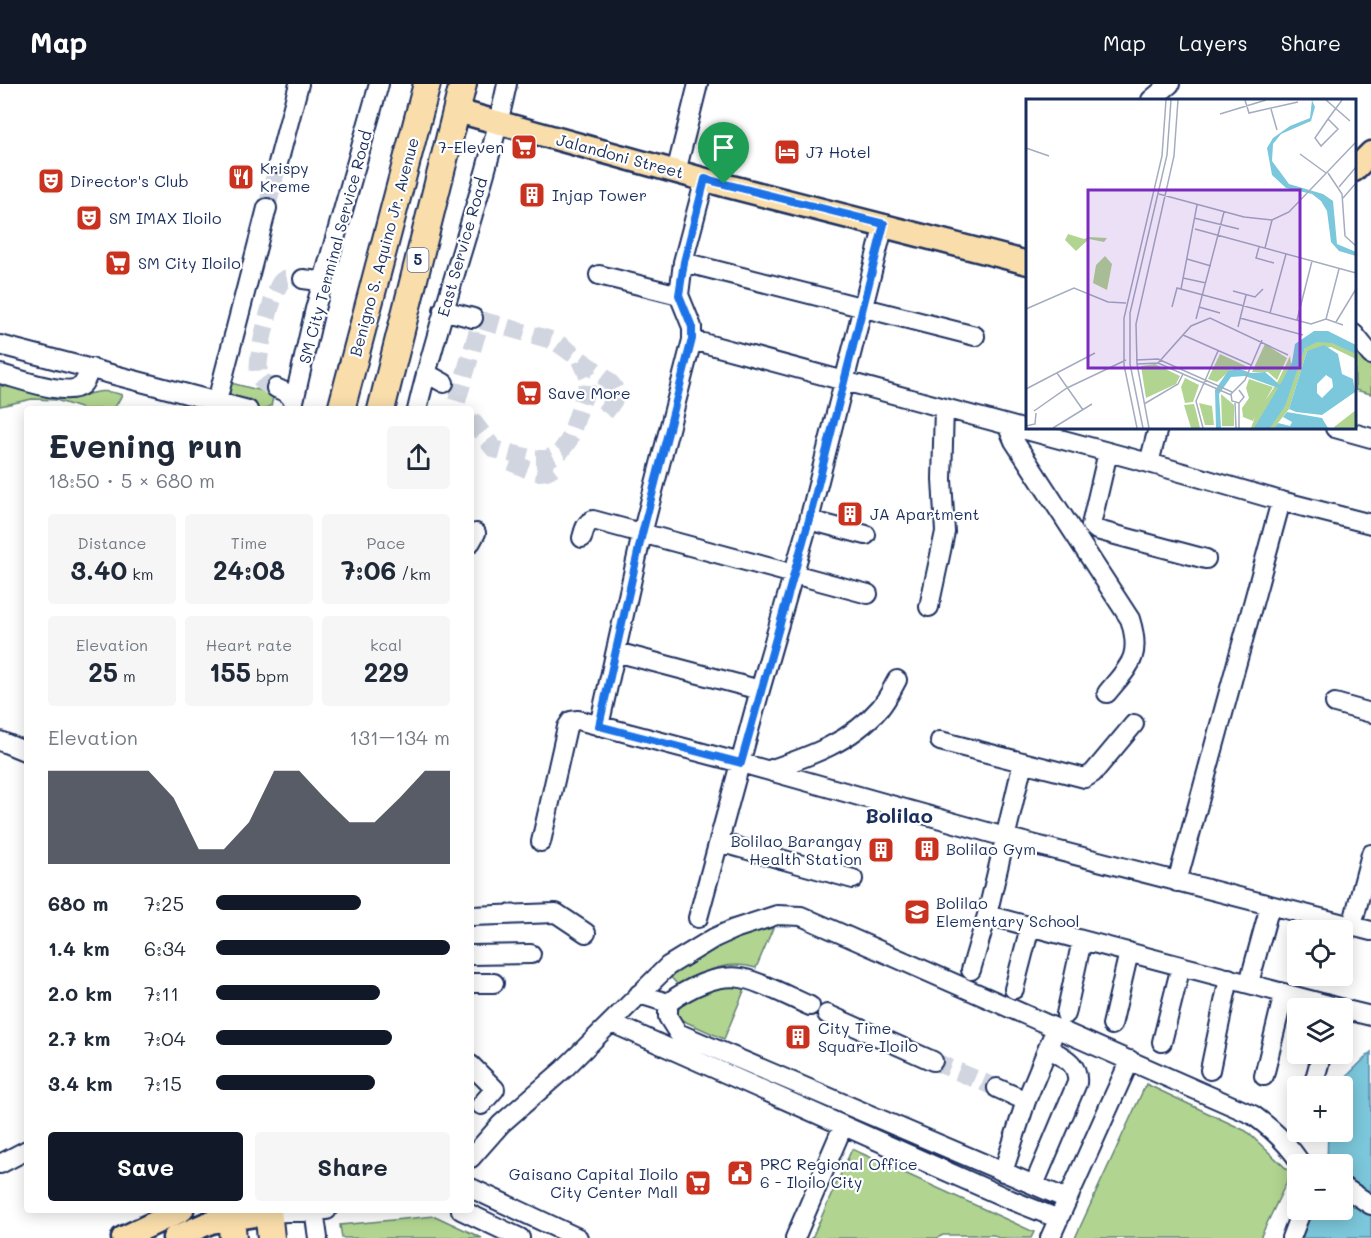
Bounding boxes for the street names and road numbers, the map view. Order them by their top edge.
street label: SM City Terminal Service Road [293,128,376,366]
street label: Jalandoni Street [554,128,686,183]
street label: Benigno S. Aquino Jr. Avenue [344,135,423,359]
street label: East Service Road [432,175,491,319]
road number: 5 [408,248,428,272]

